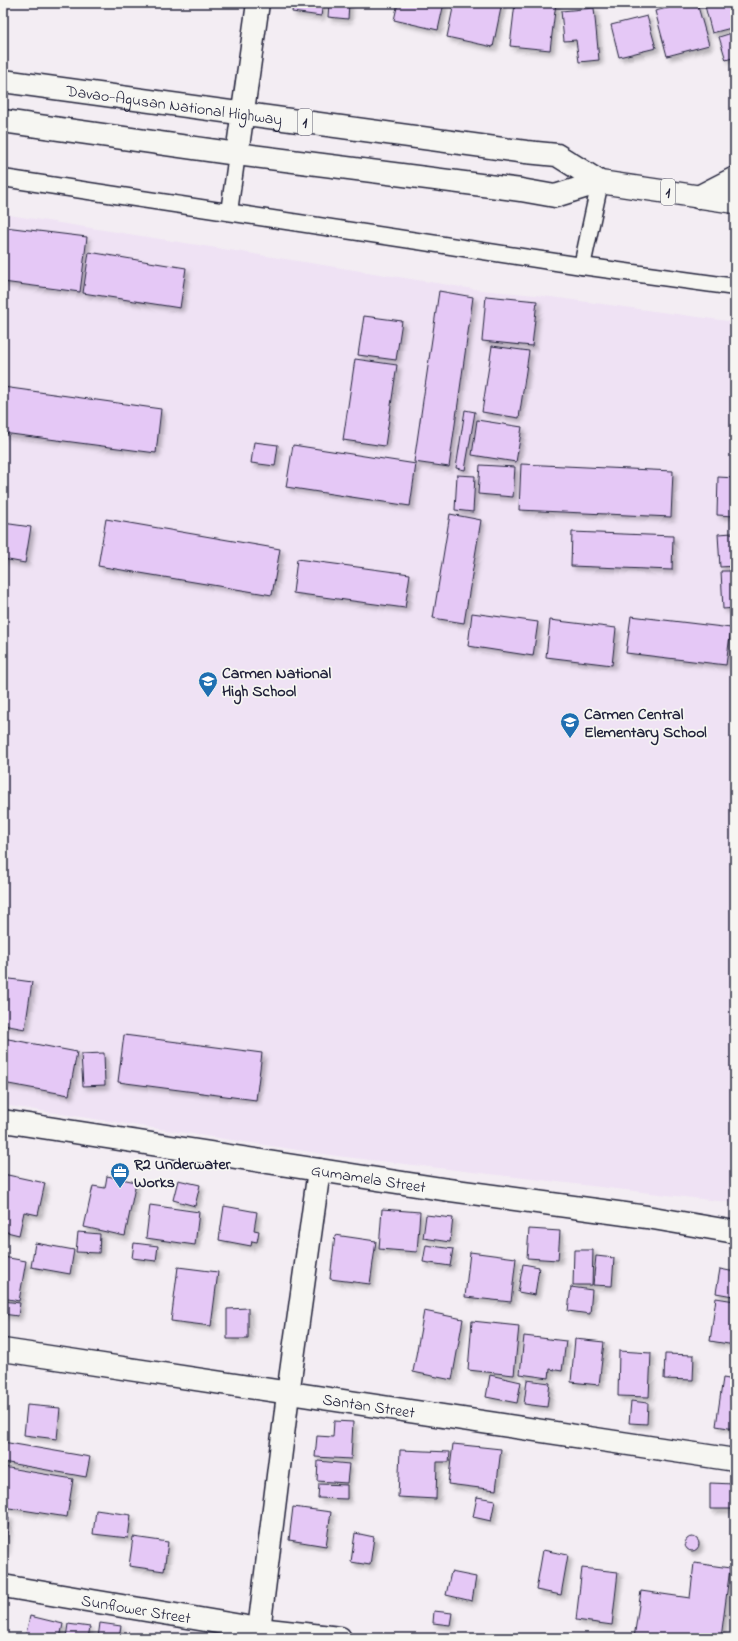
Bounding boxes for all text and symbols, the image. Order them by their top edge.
street label: Davao-Agusan National Highway [63,80,284,133]
road number: 1 [298,109,312,135]
road number: 1 [661,179,675,205]
place label: Carmen National High School [222,662,331,705]
school or university icon: Carmen National High School [197,670,219,698]
place label: Carmen Central Elementary School [584,703,707,746]
school or university icon: Carmen Central Elementary School [559,711,581,739]
place label: R2 Underwater Works [133,1153,232,1195]
street label: Gumamela Street [309,1159,428,1200]
office icon: R2 Underwater Works [109,1161,131,1189]
street label: Santan Street [321,1388,417,1426]
street label: Sunflower Street [79,1589,193,1631]

